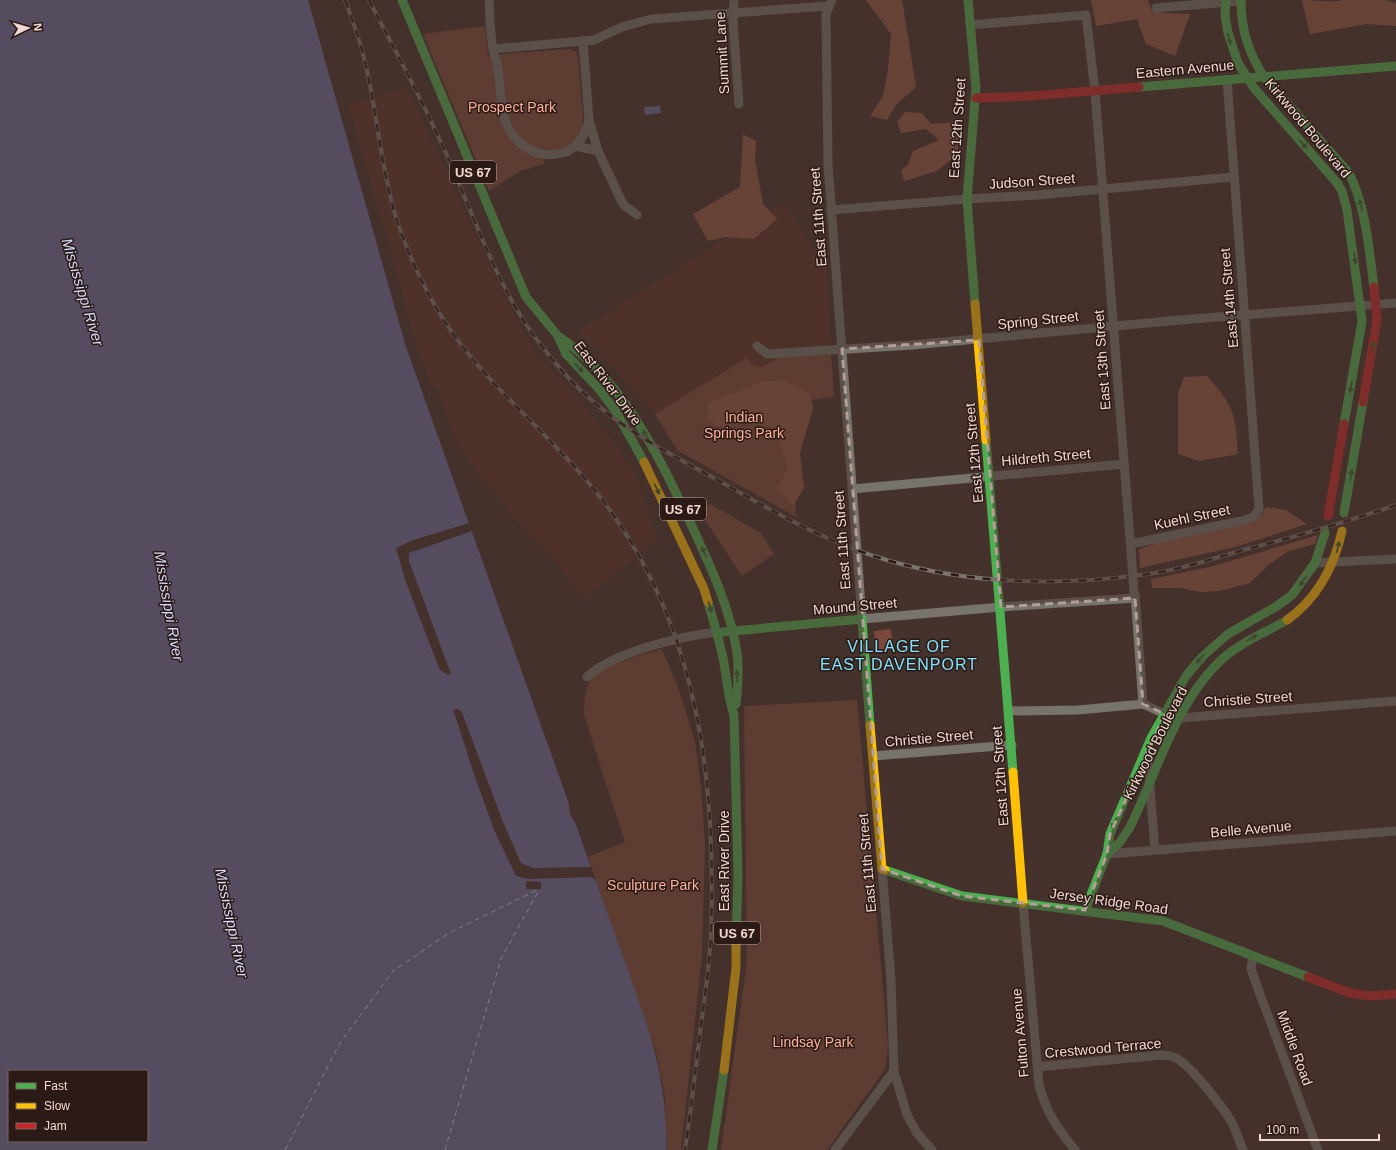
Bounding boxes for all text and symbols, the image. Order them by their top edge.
north arrow [8,8,48,48]
street label: Summit Lane [712,11,732,95]
text: N [32,23,44,32]
one-way arrow [1227,32,1233,45]
street label: Eastern Avenue [1135,57,1235,81]
street label: Kirkwood Boulevard [1262,75,1354,181]
street label: East 12th Street [946,77,968,179]
park label: Prospect Park [468,99,557,115]
one-way arrow [1299,138,1308,149]
road number: US 67 [450,161,496,183]
street label: East 11th Street [807,167,829,267]
street label: Judson Street [988,170,1076,192]
one-way arrow [1358,198,1364,211]
water label: Mississippi River [59,236,108,349]
street label: East 14th Street [1217,247,1241,349]
one-way arrow [1352,252,1358,264]
street label: Spring Street [997,308,1080,332]
street label: East 13th Street [1091,309,1113,411]
street label: East River Drive [571,338,645,428]
one-way arrow [1370,341,1376,353]
one-way arrow [575,363,584,373]
one-way arrow [1348,381,1354,393]
street label: East 12th Street [962,402,986,504]
park label: Indian Springs Park [704,409,785,441]
one-way arrow [642,429,649,441]
street label: Hildreth Street [1001,445,1091,469]
one-way arrow [1348,469,1354,481]
one-way arrow [654,483,660,494]
street label: East 11th Street [831,490,853,590]
road number: US 67 [660,498,706,520]
street label: Kuehl Street [1153,501,1231,533]
one-way arrow [1335,541,1341,553]
one-way arrow [701,546,707,557]
water label: Mississippi River [151,550,187,663]
one-way arrow [1299,576,1307,587]
street label: Mound Street [812,594,898,618]
one-way arrow [707,601,713,613]
one-way arrow [1246,635,1258,642]
district label: VILLAGE OF EAST DAVENPORT [820,638,978,673]
one-way arrow [1196,654,1205,664]
one-way arrow [734,669,740,682]
street label: Kirkwood Boulevard [1120,684,1190,802]
street label: Christie Street [1203,688,1293,710]
street label: East 12th Street [989,725,1011,827]
street label: Christie Street [884,726,974,750]
street label: East River Drive [716,810,732,912]
street label: East 11th Street [855,813,879,913]
one-way arrow [1111,817,1117,829]
street label: Belle Avenue [1210,817,1292,841]
water label: Mississippi River [212,867,252,980]
park label: Sculpture Park [607,877,700,893]
street label: Jersey Ridge Road [1049,885,1169,917]
road number: US 67 [714,922,760,944]
street label: Fulton Avenue [1008,988,1032,1078]
street label: Middle Road [1274,1008,1316,1088]
park label: Lindsay Park [773,1034,854,1050]
street label: Crestwood Terrace [1044,1035,1162,1061]
legend [8,1070,148,1142]
text: Fast [44,1079,68,1093]
text: Slow [44,1099,70,1113]
scale bar [1260,1116,1379,1142]
text: Jam [44,1119,67,1133]
text: 100 m [1266,1123,1299,1137]

